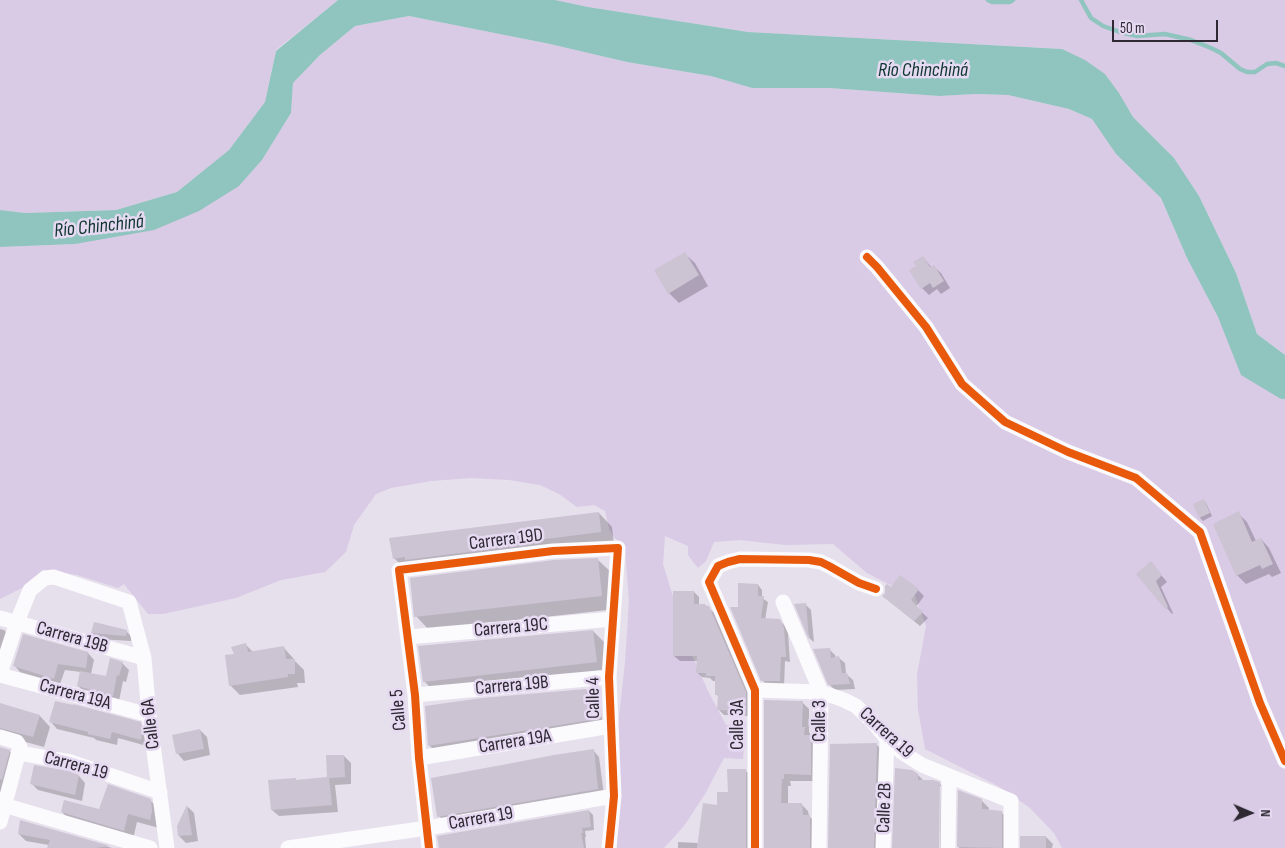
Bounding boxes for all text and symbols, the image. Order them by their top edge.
scale bar [1115,10,1221,42]
text: 50 m [1120,19,1145,38]
water label: Río Chinchiná [878,59,968,83]
water label: Río Chinchiná [53,210,145,244]
street label: Carrera 19D [468,524,544,556]
street label: Carrera 19C [473,613,549,643]
street label: Carrera 19B [34,617,110,659]
street label: Carrera 19B [474,671,550,701]
street label: Carrera 19A [37,675,113,715]
street label: Calle 4 [582,677,606,719]
street label: Calle 5 [386,688,412,732]
street label: Calle 6A [137,698,165,750]
street label: Calle 3A [727,700,749,750]
street label: Calle 3 [809,700,831,742]
street label: Carrera 19 [854,703,918,763]
street label: Carrera 19A [477,725,553,759]
street label: Carrera 19 [42,747,110,785]
street label: Calle 2B [873,783,897,833]
north arrow [1225,788,1275,838]
street label: Carrera 19 [447,802,515,836]
text: N [1257,809,1274,817]

